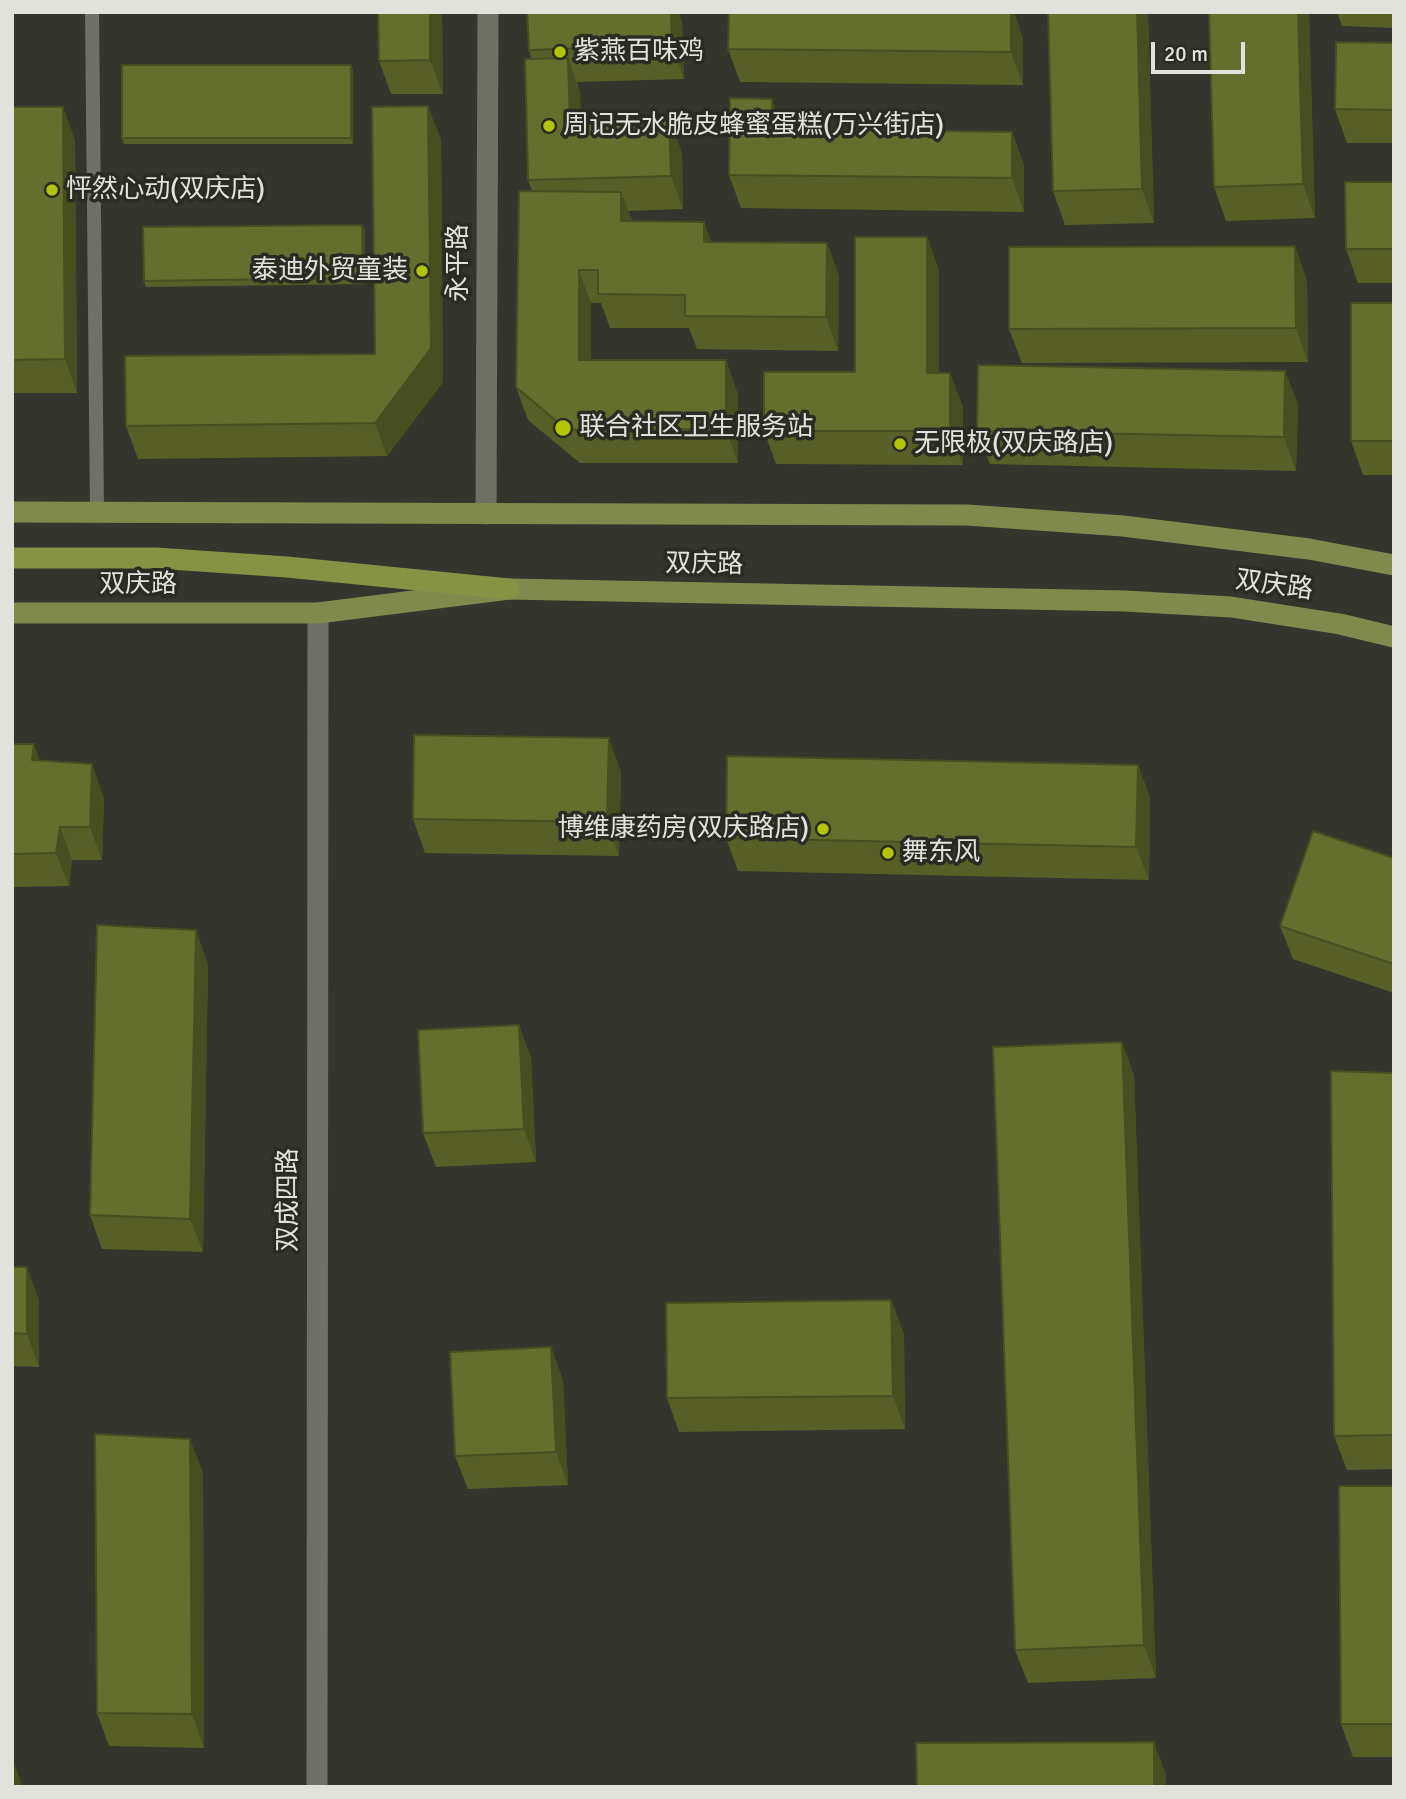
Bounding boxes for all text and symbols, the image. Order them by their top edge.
scale bar [1154,28,1248,72]
place label: 紫燕百味鸡 [574,36,704,68]
text: 20 m [1164,41,1208,67]
marker: 紫燕百味鸡 [552,44,568,60]
place label: 周记无水脆皮蜂蜜蛋糕(万兴街店) [563,110,944,142]
marker: 周记无水脆皮蜂蜜蛋糕(万兴街店) [541,118,557,134]
place label: 怦然心动(双庆店) [66,174,265,206]
marker: 怦然心动(双庆店) [44,182,60,198]
street label: 永平路 [443,224,475,302]
place label: 泰迪外贸童装 [252,255,408,287]
marker: 泰迪外贸童装 [414,263,430,279]
place label: 联合社区卫生服务站 [579,412,813,444]
marker: 联合社区卫生服务站 [553,418,573,438]
place label: 无限极(双庆路店) [914,428,1113,460]
marker: 无限极(双庆路店) [892,436,908,452]
street label: 双庆路 [665,549,743,581]
street label: 双庆路 [1233,565,1315,607]
street label: 双庆路 [99,569,177,601]
place label: 博维康药房(双庆路店) [558,813,809,845]
marker: 博维康药房(双庆路店) [815,821,831,837]
place label: 舞东风 [902,837,980,869]
marker: 舞东风 [880,845,896,861]
street label: 双成四路 [273,1148,305,1252]

